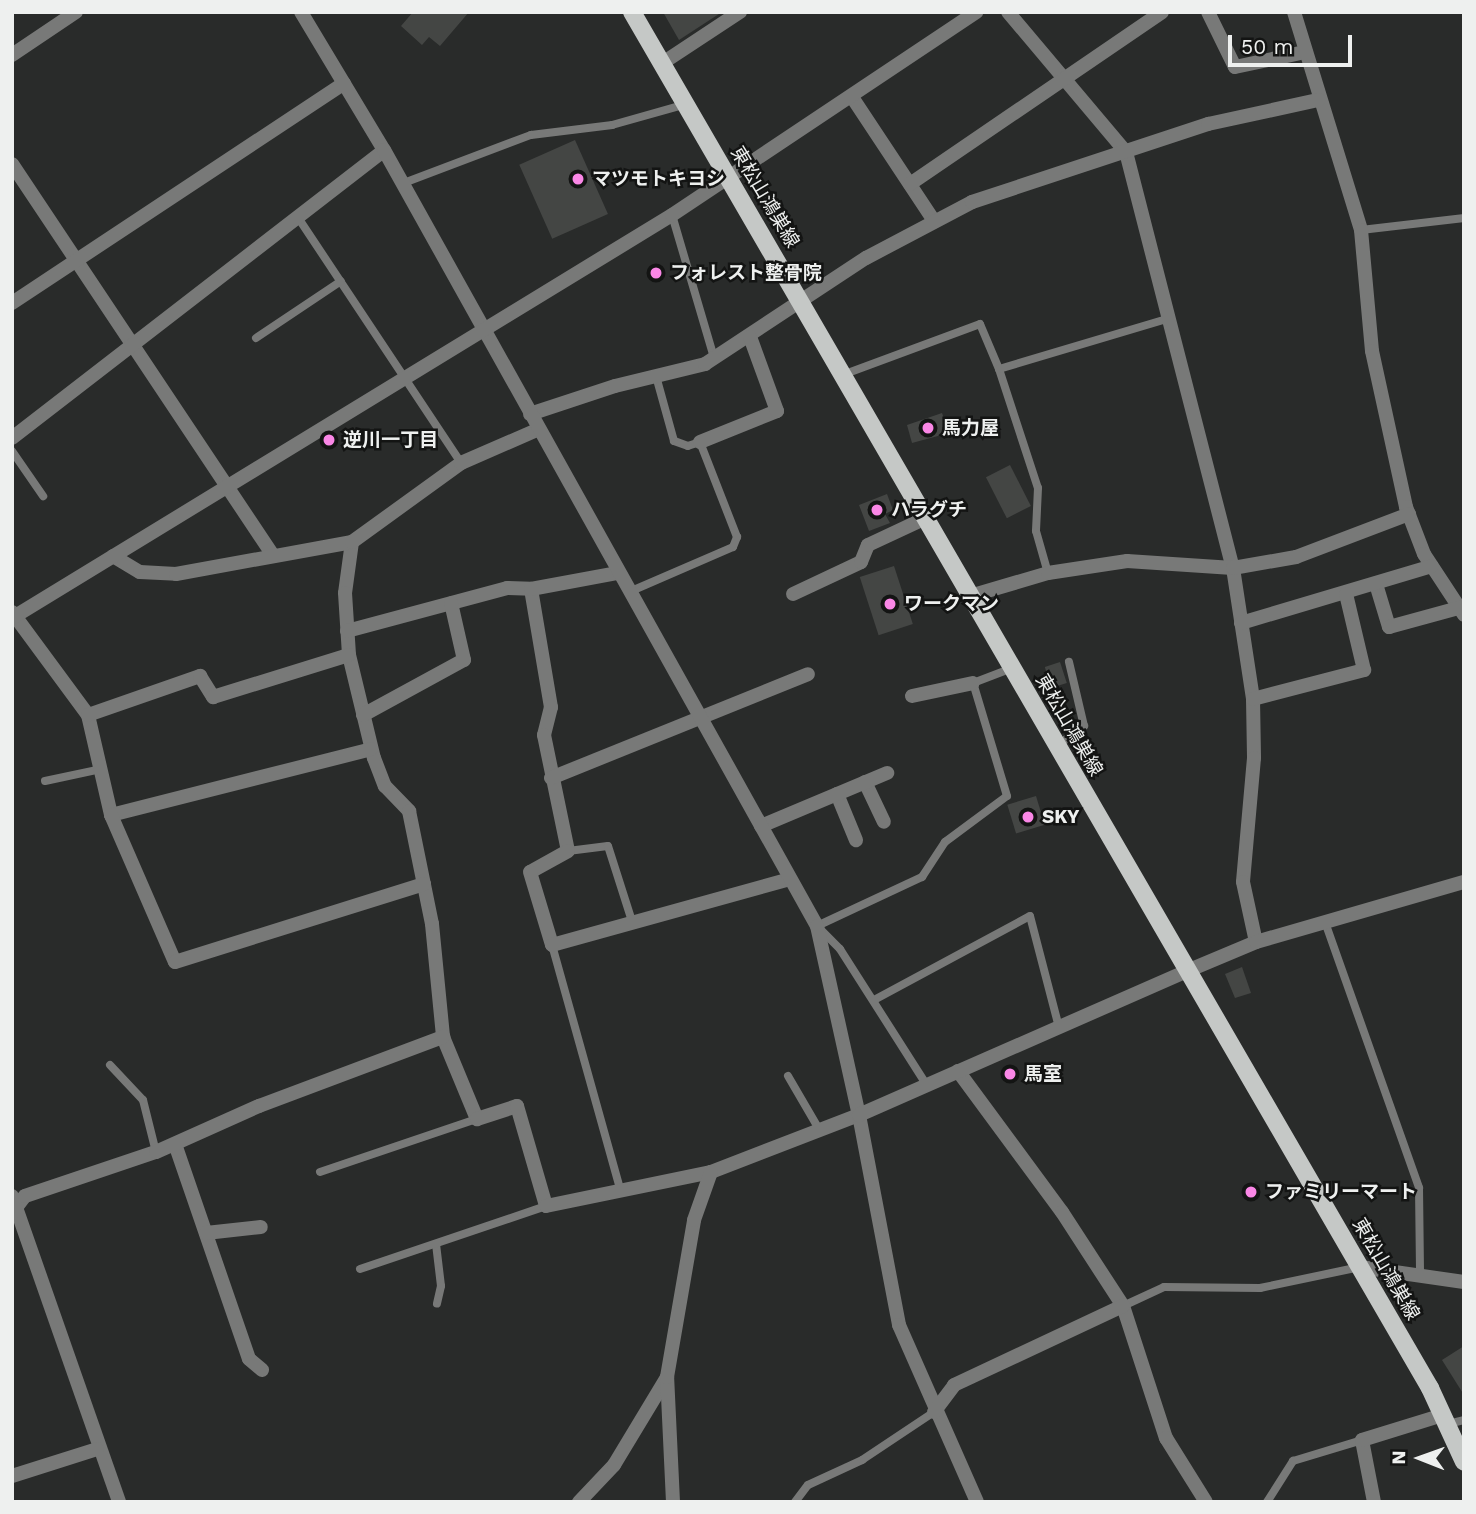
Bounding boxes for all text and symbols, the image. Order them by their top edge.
scale bar [1231,21,1355,65]
text: 50 m [1241,34,1293,59]
street label: 東松山鴻巣線 [726,142,804,252]
place label: マツモトキヨシ [592,168,725,190]
marker: マツモトキヨシ [570,171,586,187]
place label: フォレスト整骨院 [670,262,822,284]
marker: フォレスト整骨院 [648,265,664,281]
place label: 馬力屋 [942,417,999,439]
marker: 馬力屋 [920,420,936,436]
place label: 逆川一丁目 [343,429,438,451]
marker: 逆川一丁目 [321,432,337,448]
place label: ハラグチ [891,499,967,521]
marker: ハラグチ [869,502,885,518]
place label: ワークマン [904,593,999,615]
marker: ワークマン [882,596,898,612]
street label: 東松山鴻巣線 [1031,670,1107,780]
place label: SKY [1042,806,1080,828]
marker: SKY [1020,809,1036,825]
place label: 馬室 [1024,1063,1062,1085]
marker: 馬室 [1002,1066,1018,1082]
place label: ファミリーマート [1265,1181,1417,1203]
marker: ファミリーマート [1243,1184,1259,1200]
street label: 東松山鴻巣線 [1348,1214,1424,1324]
north arrow [1385,1423,1455,1493]
text: N [1387,1450,1410,1465]

